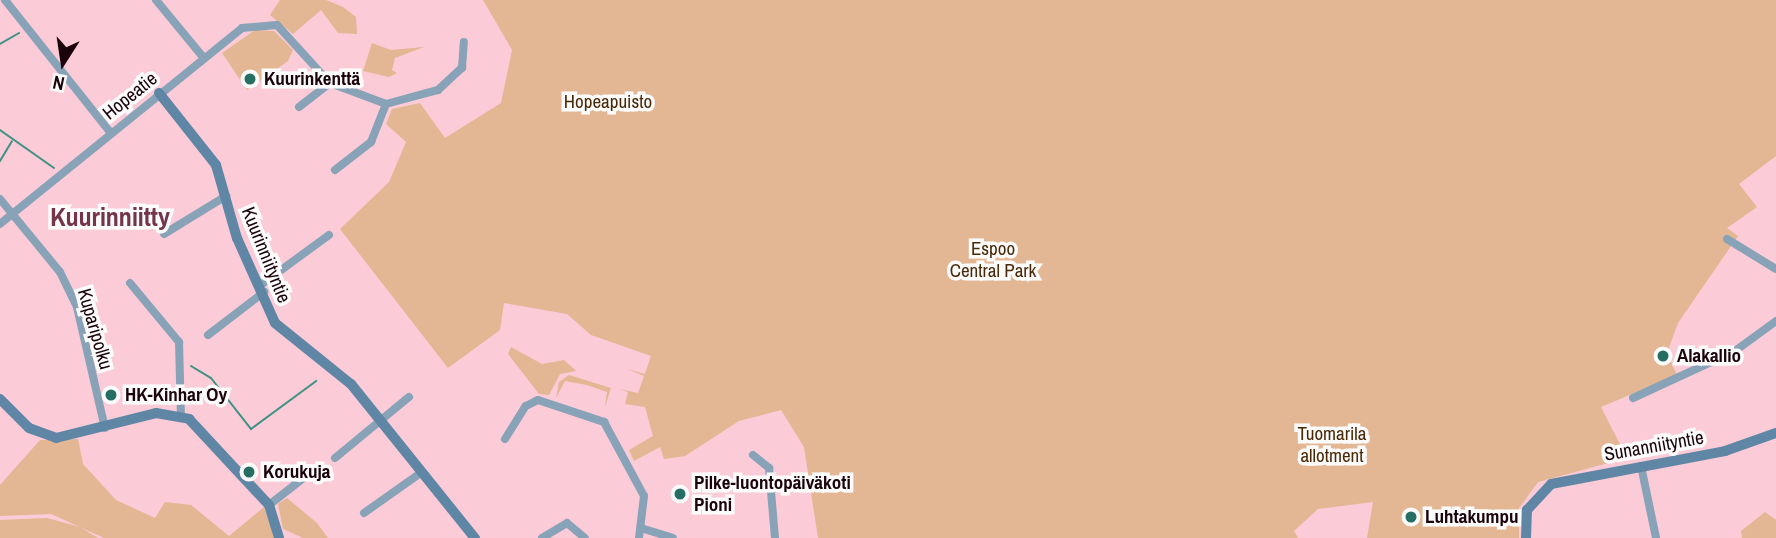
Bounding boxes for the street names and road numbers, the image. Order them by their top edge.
street label: Hopeatie [98,67,162,125]
street label: Kuurinniityntie [236,204,296,306]
street label: Kuparipolku [73,286,117,372]
street label: Sunanniityntie [1603,426,1705,466]

